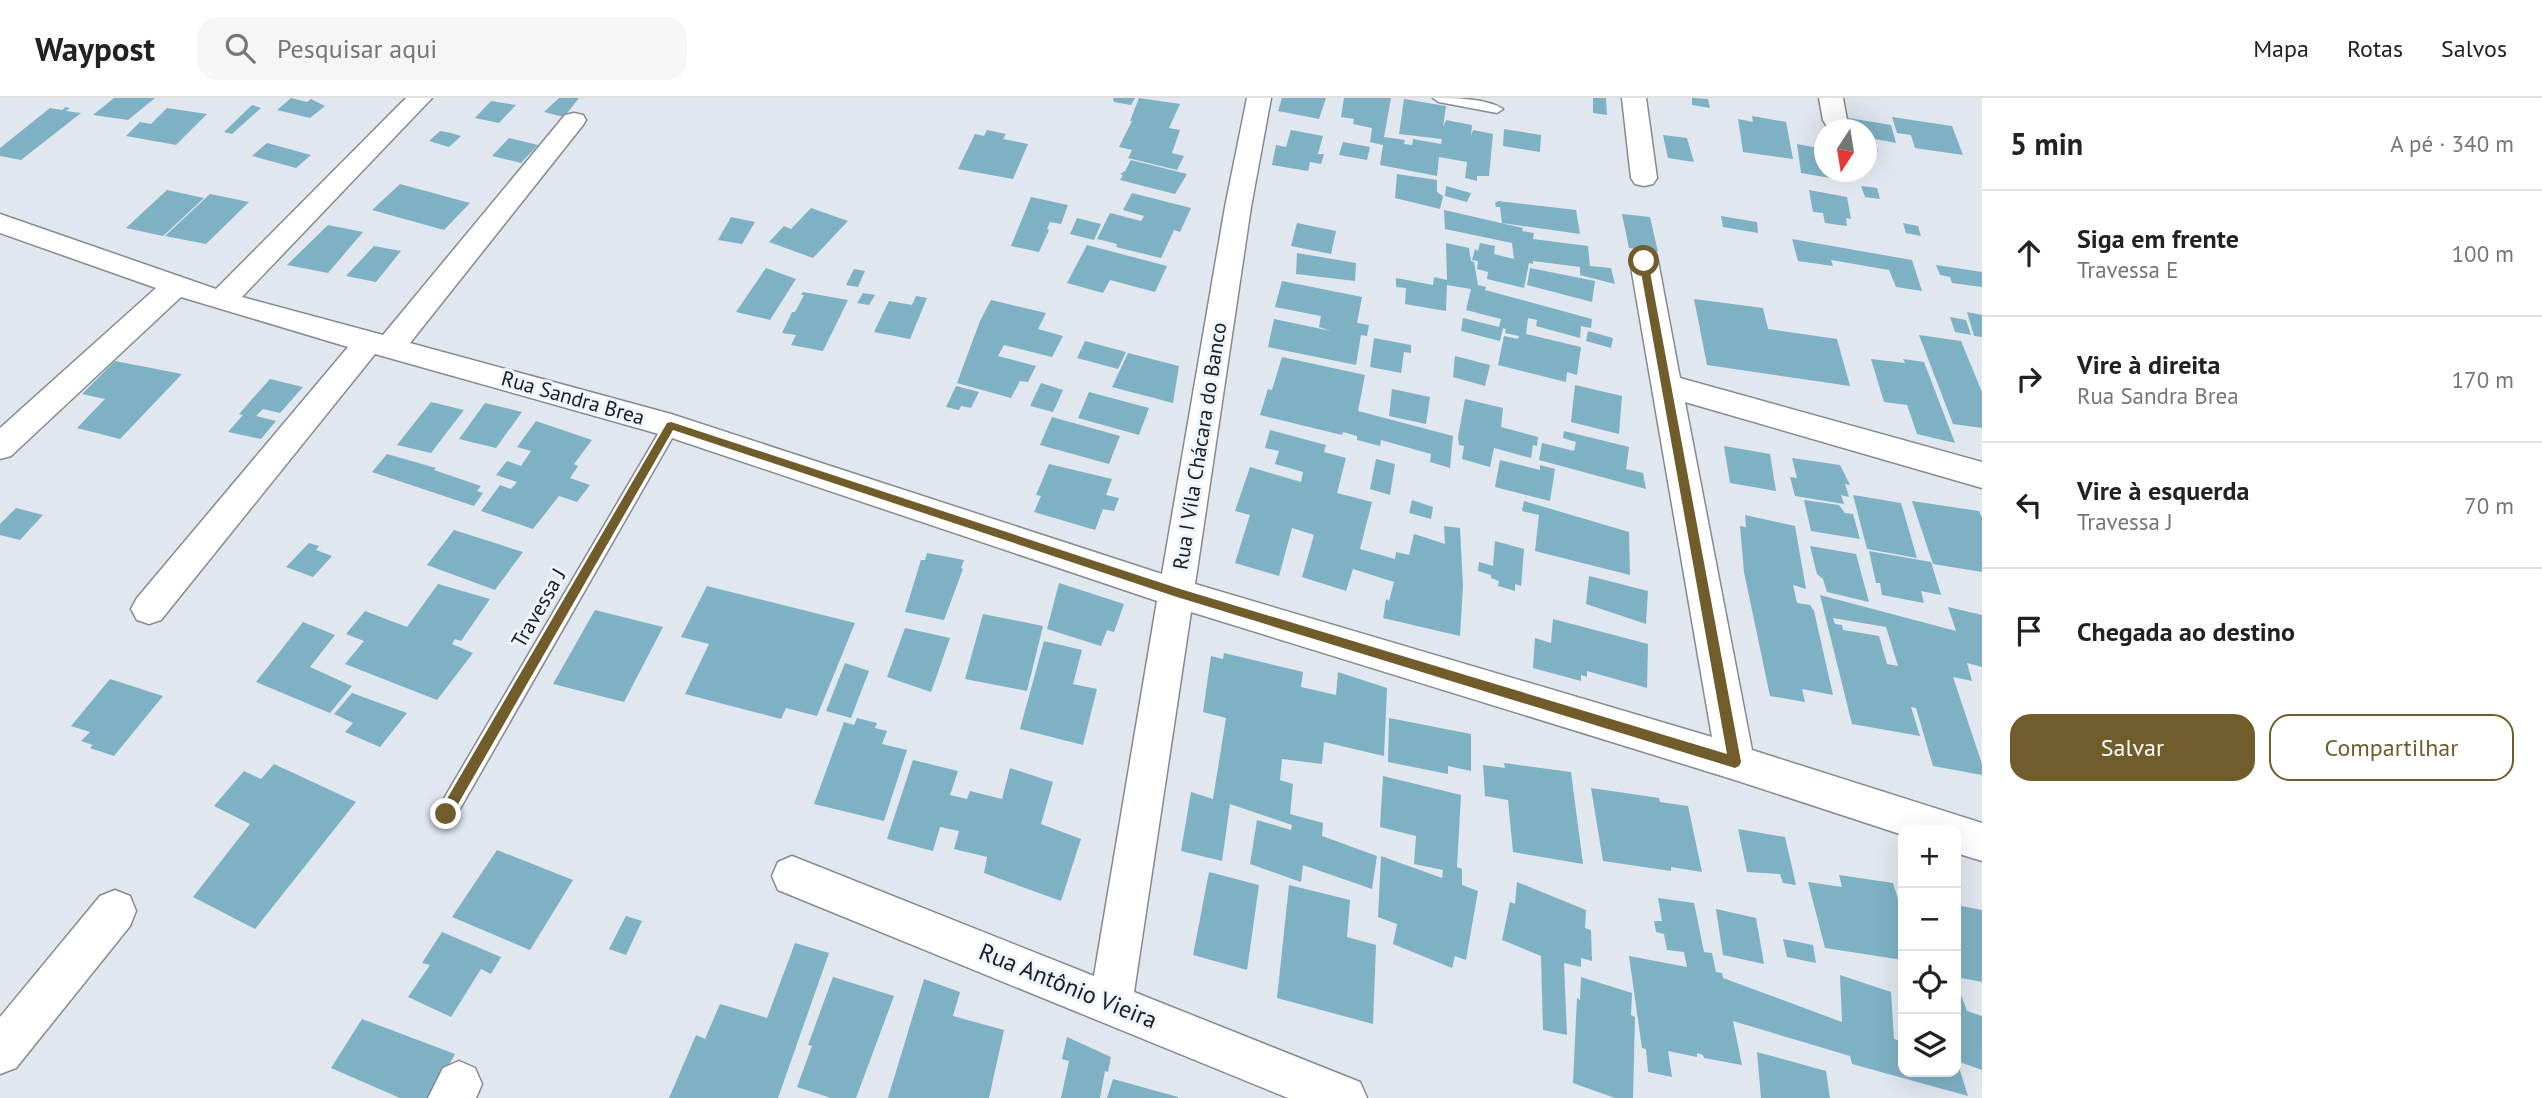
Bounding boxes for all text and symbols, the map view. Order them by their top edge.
search box [197,17,687,80]
text: Waypost [35,27,155,70]
icon: search [221,29,259,67]
text: Pesquisar aqui [277,32,437,65]
text: Mapa [2253,33,2309,64]
text: Rotas [2347,33,2403,64]
text: Salvos [2441,33,2507,64]
north arrow [1814,119,1877,182]
text: 5 min [2010,124,2083,163]
text: A pé · 340 m [2390,129,2514,158]
text: Siga em frente [2077,222,2239,255]
icon: ahead [2010,234,2048,272]
text: 100 m [2452,239,2514,268]
route start [1628,245,1659,276]
text: Travessa E [2077,255,2178,284]
street label: Rua I Vila Chácara do Banco [1167,320,1232,571]
text: Vire à direita [2077,348,2220,381]
icon: right [2010,360,2048,398]
street label: Rua Sandra Brea [498,364,648,431]
text: 170 m [2452,365,2514,394]
text: Rua Sandra Brea [2077,381,2239,410]
text: Vire à esquerda [2077,474,2249,507]
icon: left [2010,486,2048,524]
text: 70 m [2464,491,2514,520]
text: Travessa J [2077,507,2173,536]
street label: Travessa J [505,563,572,652]
icon: arrive [2010,612,2048,650]
text: Chegada ao destino [2077,615,2295,648]
button: Salvar [2010,714,2255,781]
button: Compartilhar [2269,714,2514,781]
route end [430,798,461,829]
map controls [1898,825,1961,1077]
button: + [1898,825,1961,888]
button: − [1898,888,1961,951]
street label: Rua Antônio Vieira [975,936,1162,1035]
button: locate [1898,951,1961,1014]
button: layers [1898,1014,1961,1077]

